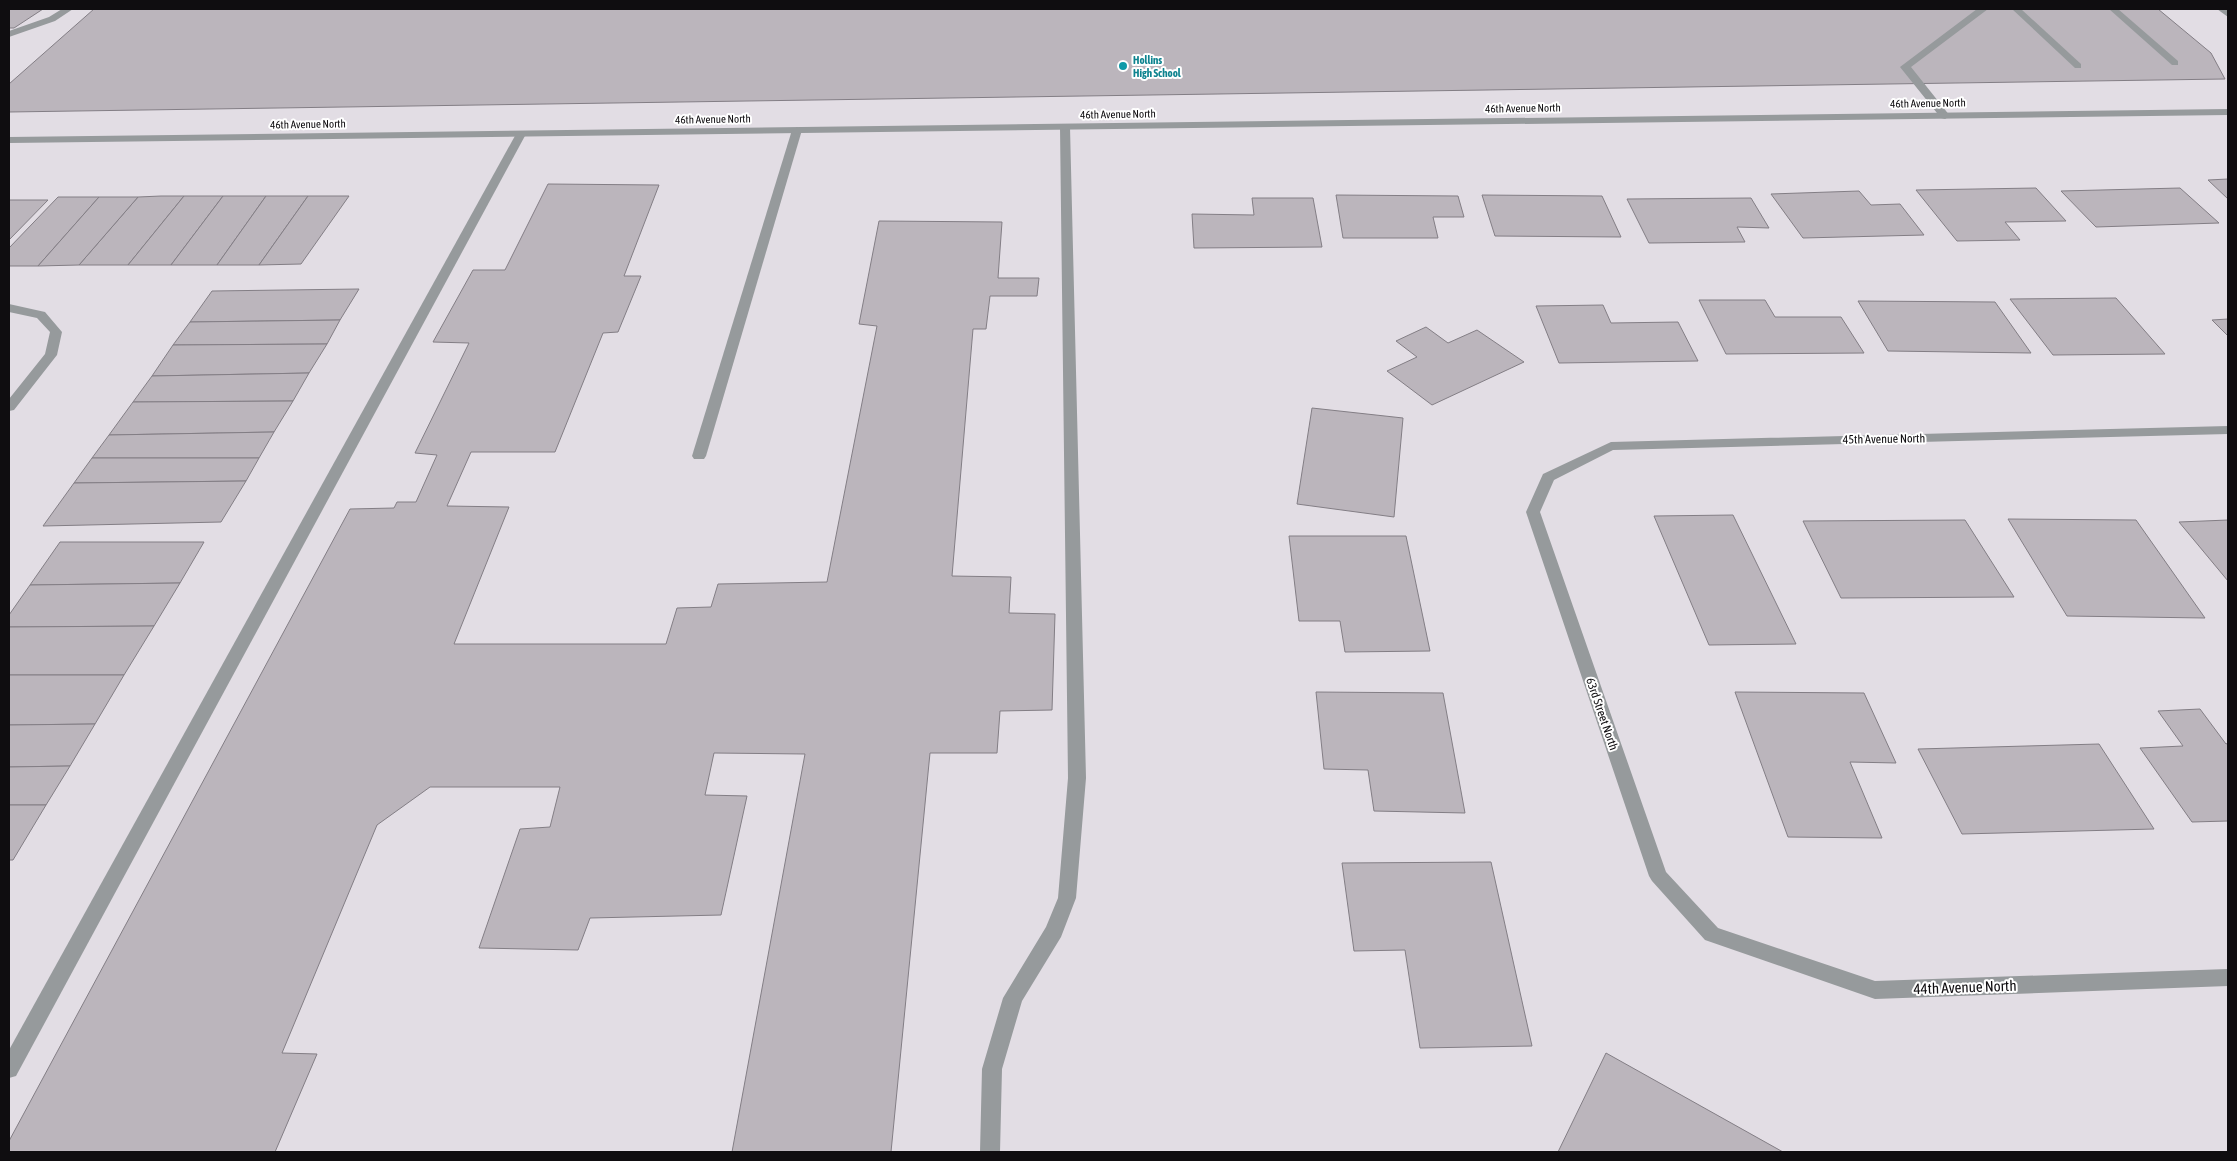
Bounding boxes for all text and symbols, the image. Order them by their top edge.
place label: Hollins High School [1133,54,1182,79]
marker: Hollins High School [1117,60,1129,72]
street label: 46th Avenue North [1890,96,1966,110]
street label: 46th Avenue North [1485,101,1561,115]
street label: 46th Avenue North [1080,107,1156,121]
street label: 46th Avenue North [675,112,751,126]
street label: 46th Avenue North [270,117,346,131]
street label: 45th Avenue North [1843,431,1925,447]
street label: 63rd Street North [1583,676,1621,752]
street label: 44th Avenue North [1913,977,2017,997]

